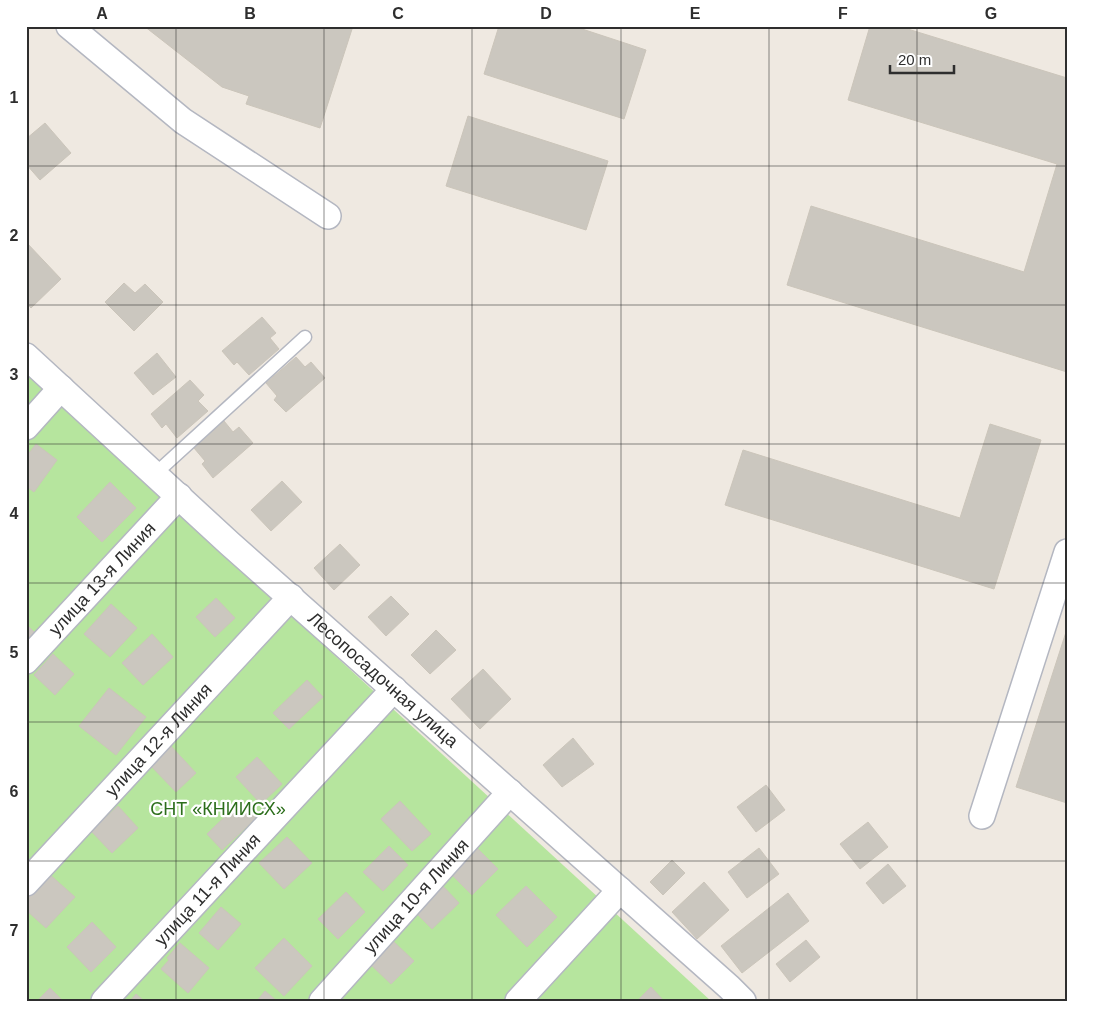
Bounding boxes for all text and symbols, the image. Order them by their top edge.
text: A [96,5,108,22]
text: B [244,5,256,22]
text: C [392,5,404,22]
text: D [540,5,552,22]
text: E [690,5,701,22]
text: F [838,5,848,22]
text: G [985,5,997,22]
scale bar [890,42,954,74]
text: 20 m [898,51,931,68]
text: 1 [10,89,19,106]
text: 2 [10,227,19,244]
text: 3 [10,366,19,383]
text: 4 [10,505,19,522]
street label: улица 13-я Линия [45,518,159,640]
street label: Лесопосадочная улица [304,608,463,752]
text: 5 [10,644,19,661]
street label: улица 12-я Линия [101,679,216,801]
text: 6 [10,783,19,800]
park label: СНТ «КНИИСХ» [150,799,286,819]
street label: улица 11-я Линия [151,830,264,950]
street label: улица 10-я Линия [360,835,473,957]
text: 7 [10,922,19,939]

